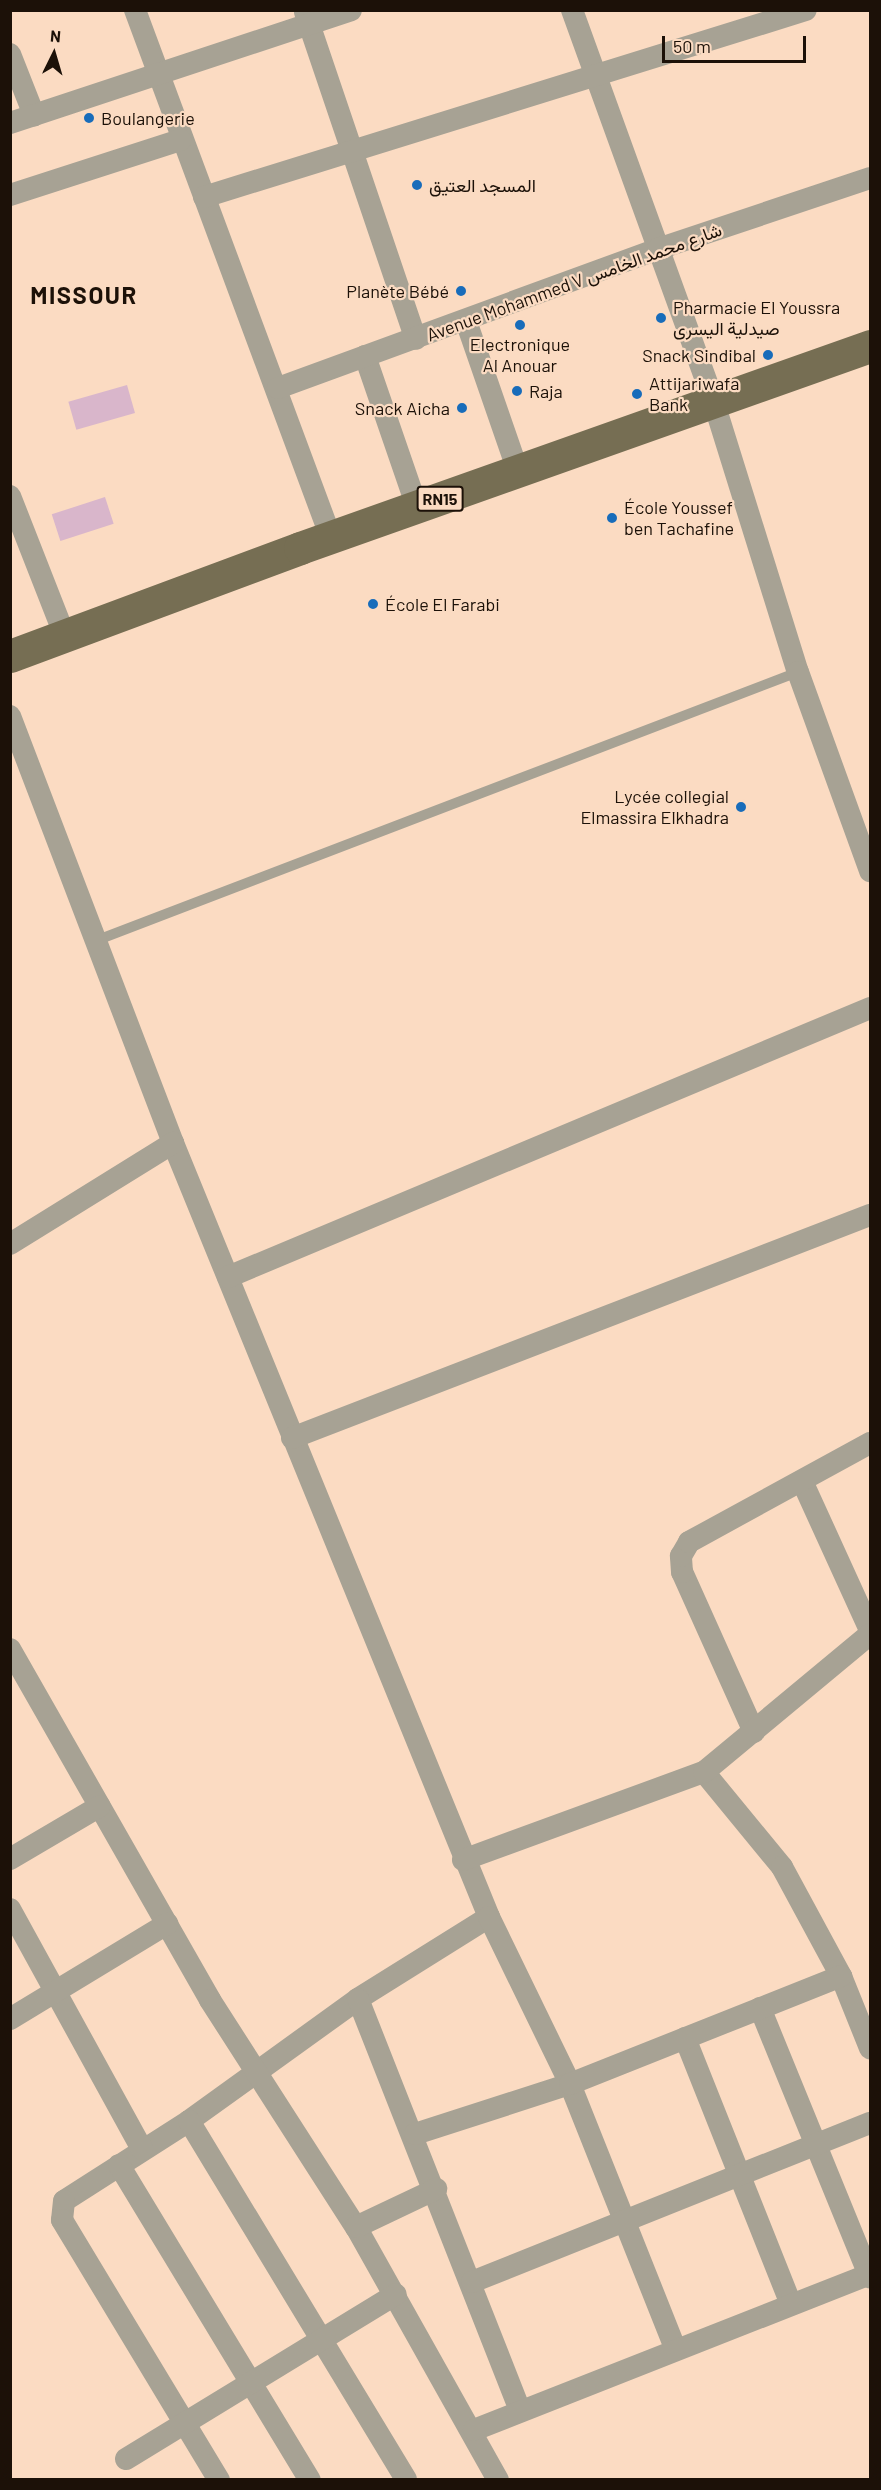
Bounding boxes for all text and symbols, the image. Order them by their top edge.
north arrow [24,24,84,84]
scale bar [665,24,809,62]
text: N [49,26,62,45]
text: 50 m [673,35,711,57]
place label: Boulangerie [101,107,195,129]
marker: Boulangerie [82,111,96,125]
place label: المسجد العتيق [429,174,536,196]
marker: المسجد العتيق [410,178,424,192]
street label: Avenue Mohammed V شارع محمد الخامس [423,218,725,346]
place label: Planète Bébé [346,280,449,302]
district label: MISSOUR [30,281,138,309]
marker: Planète Bébé [454,284,468,298]
place label: Pharmacie El Youssra صيدلية اليسرى [673,297,840,340]
marker: Pharmacie El Youssra صيدلية اليسرى [654,311,668,325]
marker: Electronique Al Anouar [513,318,527,332]
place label: Electronique Al Anouar [470,334,570,376]
place label: Snack Sindibal [642,344,756,366]
marker: Snack Sindibal [761,348,775,362]
place label: Attijariwafa Bank [649,373,739,416]
place label: Raja [529,380,563,402]
marker: Raja [510,384,524,398]
marker: Attijariwafa Bank [630,387,644,401]
place label: Snack Aicha [355,397,450,419]
marker: Snack Aicha [455,401,469,415]
road number: RN15 [416,486,464,512]
place label: École Youssef ben Tachafine [624,497,734,540]
marker: École Youssef ben Tachafine [605,511,619,525]
place label: École El Farabi [385,593,500,615]
marker: École El Farabi [366,597,380,611]
place label: Lycée collegial Elmassira Elkhadra [580,786,729,828]
marker: Lycée collegial Elmassira Elkhadra [734,800,748,814]

